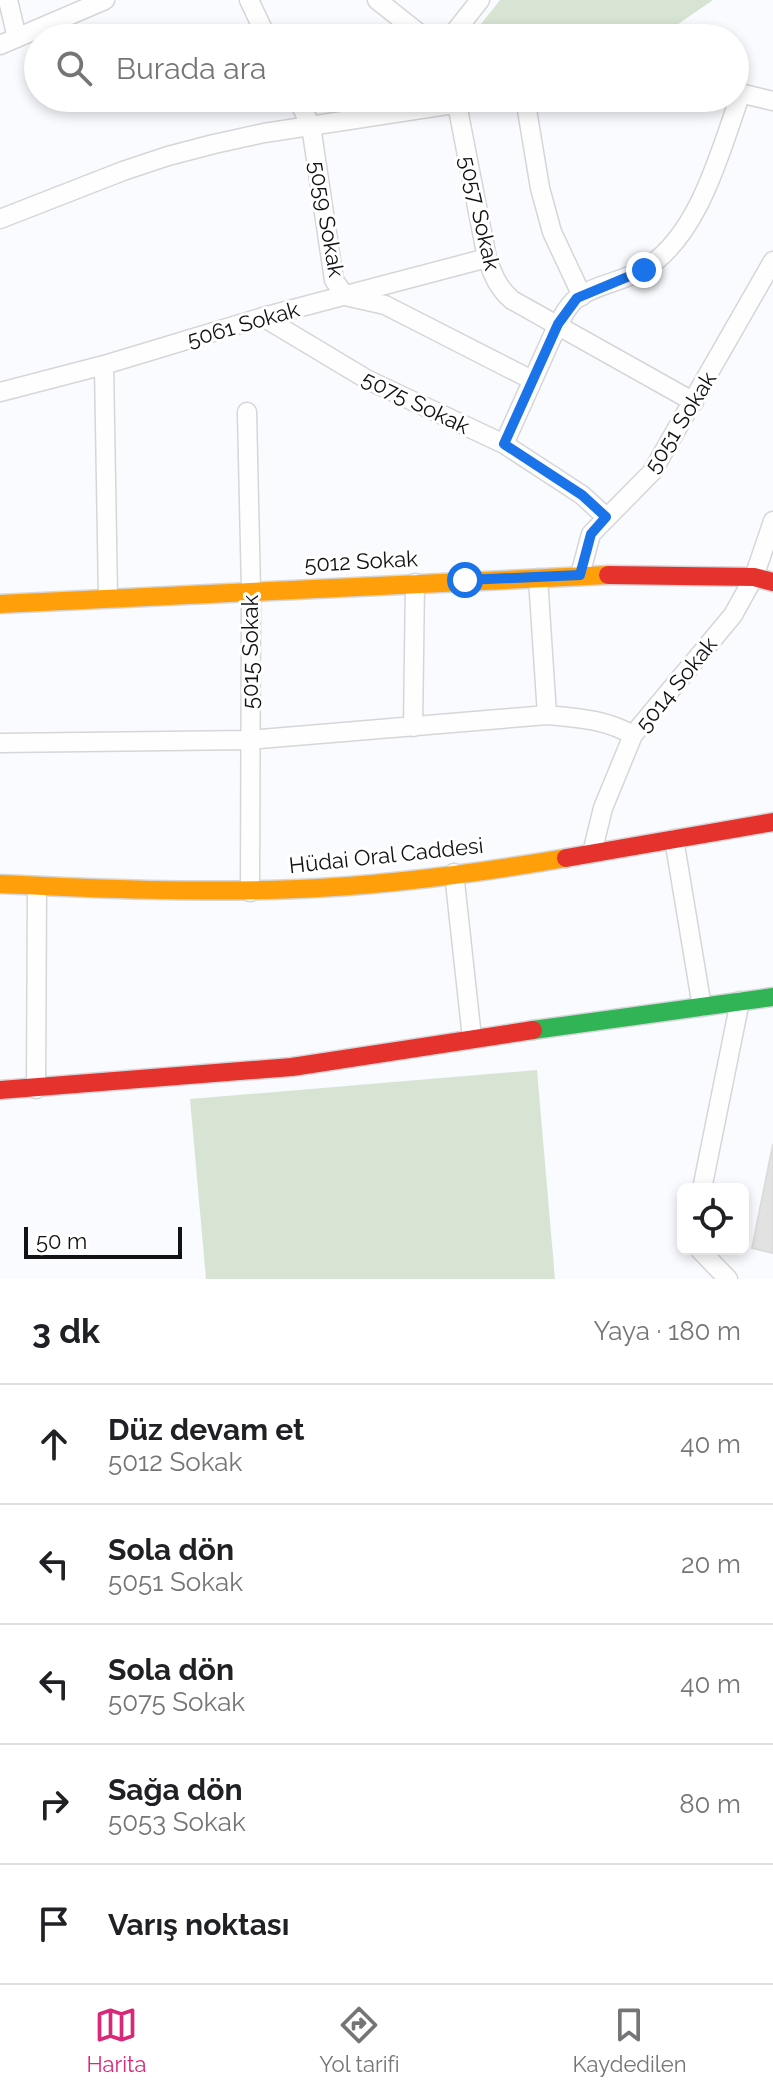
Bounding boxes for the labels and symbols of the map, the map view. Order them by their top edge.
street label: 5057 Sokak [454,153,506,273]
street label: 5059 Sokak [304,159,350,280]
route end [626,252,662,288]
street label: 5061 Sokak [184,295,302,352]
street label: 5075 Sokak [358,365,474,439]
street label: 5051 Sokak [639,366,721,477]
street label: 5012 Sokak [304,545,419,577]
route start [447,562,483,598]
street label: 5015 Sokak [237,595,263,709]
street label: 5014 Sokak [630,631,722,737]
street label: Hüdai Oral Caddesi [288,832,484,878]
scale bar [24,1223,182,1259]

